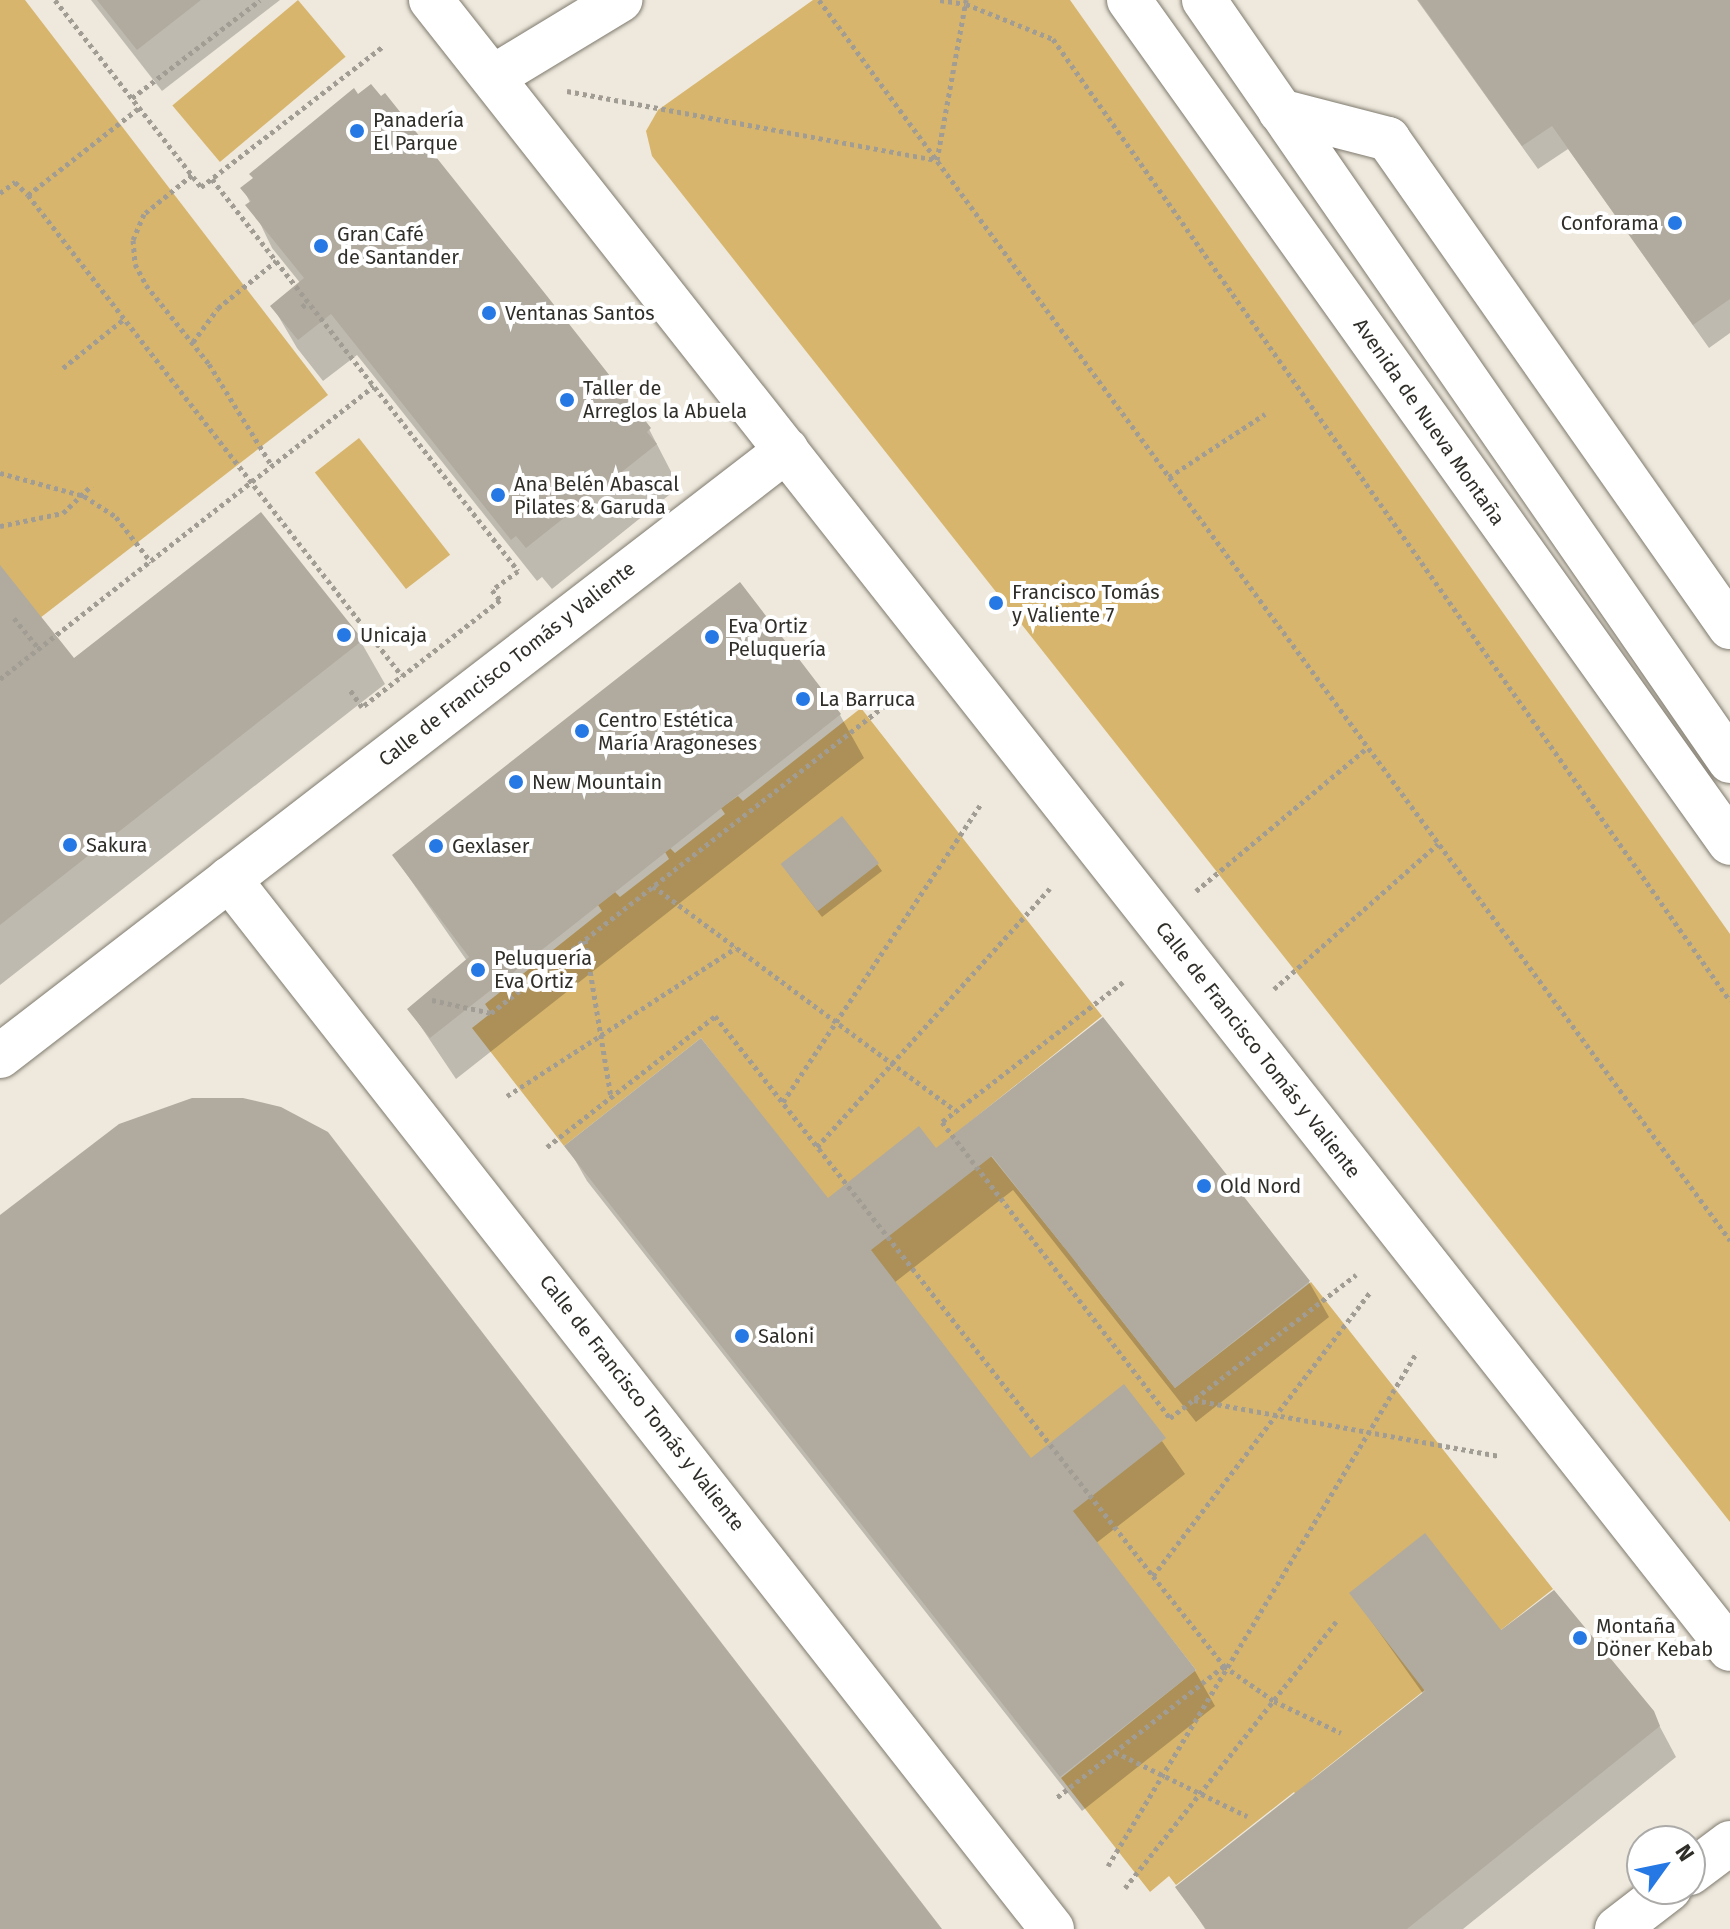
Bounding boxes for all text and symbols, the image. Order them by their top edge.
place label: Panadería El Parque [373,108,464,155]
marker: Panadería El Parque [348,122,366,140]
place label: Conforama [1561,211,1659,235]
marker: Conforama [1666,214,1684,232]
place label: Gran Café de Santander [337,222,459,269]
marker: Gran Café de Santander [312,237,330,255]
place label: Ventanas Santos [505,301,655,325]
marker: Ventanas Santos [480,304,498,322]
street label: Avenida de Nueva Montaña [1348,314,1510,530]
place label: Taller de Arreglos la Abuela [583,376,747,423]
marker: Taller de Arreglos la Abuela [558,391,576,409]
place label: Ana Belén Abascal Pilates & Garuda [514,472,679,519]
marker: Ana Belén Abascal Pilates & Garuda [489,486,507,504]
street label: Calle de Francisco Tomás y Valiente [374,556,640,772]
place label: Francisco Tomás y Valiente 7 [1012,580,1159,627]
marker: Francisco Tomás y Valiente 7 [987,594,1005,612]
place label: Eva Ortiz Peluquería [728,614,826,661]
place label: Unicaja [360,623,427,647]
marker: Unicaja [335,626,353,644]
marker: Eva Ortiz Peluquería [703,628,721,646]
place label: La Barruca [819,687,915,711]
marker: La Barruca [794,690,812,708]
place label: Centro Estética María Aragoneses [598,708,757,755]
marker: Centro Estética María Aragoneses [573,722,591,740]
place label: New Mountain [532,770,662,794]
marker: New Mountain [507,773,525,791]
place label: Sakura [86,833,147,857]
place label: Gexlaser [452,834,529,858]
marker: Sakura [61,836,79,854]
marker: Gexlaser [427,837,445,855]
street label: Calle de Francisco Tomás y Valiente [1150,917,1366,1183]
place label: Peluquería Eva Ortiz [494,946,592,993]
marker: Peluquería Eva Ortiz [469,961,487,979]
place label: Old Nord [1220,1174,1301,1198]
marker: Old Nord [1195,1177,1213,1195]
street label: Calle de Francisco Tomás y Valiente [534,1270,750,1536]
place label: Saloni [758,1324,814,1348]
marker: Saloni [733,1327,751,1345]
place label: Montaña Döner Kebab [1596,1614,1713,1661]
marker: Montaña Döner Kebab [1571,1629,1589,1647]
north arrow [1626,1825,1706,1905]
text: N [1670,1839,1700,1866]

